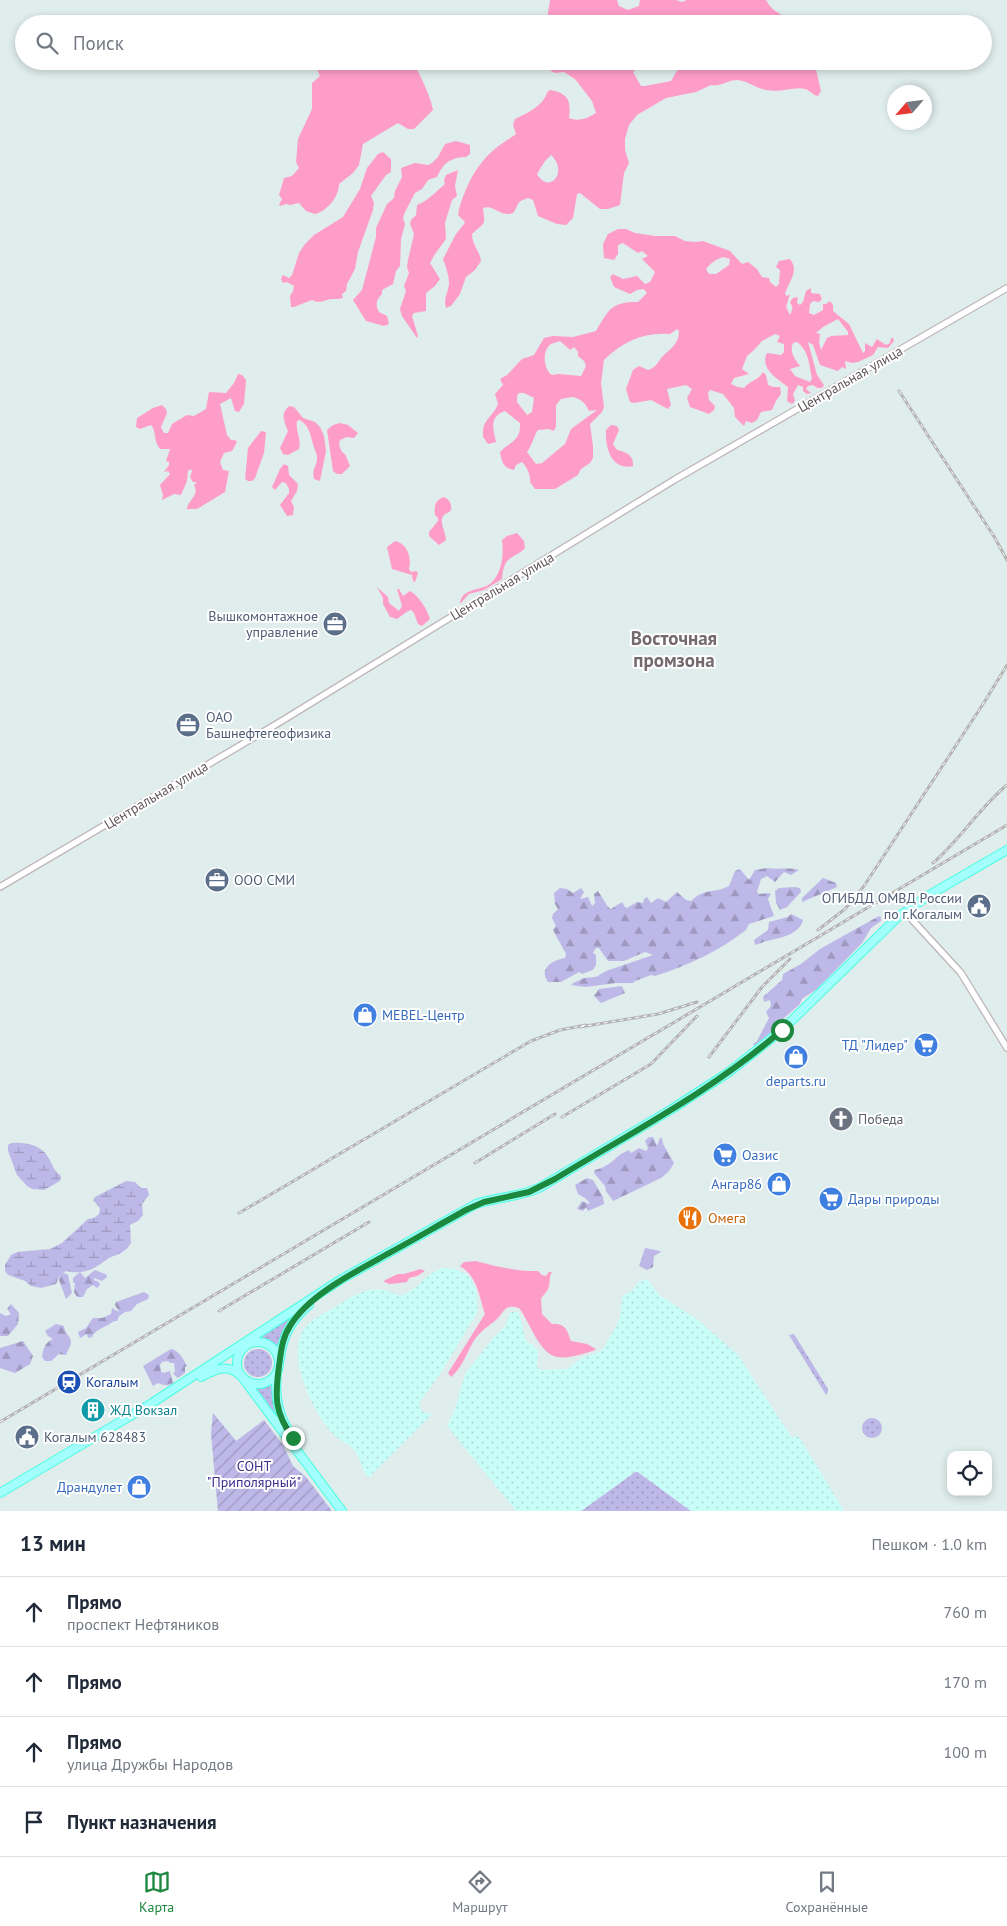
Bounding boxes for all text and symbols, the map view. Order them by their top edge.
search box [15,15,992,70]
icon: search [33,29,61,57]
text: Поиск [73,31,124,55]
north arrow [887,85,932,130]
street label: Центральная улица [794,342,906,416]
street label: Центральная улица [447,548,557,624]
place label: Вышкомонтажное управление [208,607,318,641]
office icon: Вышкомонтажное управление [322,611,348,637]
district label: Восточная промзона [631,626,717,672]
place label: ОАО Башнефтегеофизика [206,708,331,742]
office icon: ОАО Башнефтегеофизика [175,712,201,738]
street label: Центральная улица [101,757,211,833]
office icon: ООО СМИ [204,867,230,893]
place label: ООО СМИ [234,871,295,889]
place label: ОГИБДД ОМВД России по г.Когалым [822,889,962,923]
public building icon: ОГИБДД ОМВД России по г.Когалым [966,893,992,919]
shop icon: MEBEL-Центр [352,1002,378,1028]
place label: MEBEL-Центр [382,1006,465,1024]
route start [771,1019,794,1042]
supermarket icon: ТД "Лидер" [913,1032,939,1058]
place label: ТД "Лидер" [842,1036,908,1054]
shop icon: departs.ru [783,1044,809,1070]
place label: departs.ru [766,1072,826,1090]
church icon: Победа [828,1106,854,1132]
place label: Победа [858,1110,904,1128]
supermarket icon: Оазис [712,1142,738,1168]
place label: Оазис [742,1146,779,1164]
shop icon: Ангар86 [766,1171,792,1197]
place label: Ангар86 [711,1175,762,1193]
supermarket icon: Дары природы [818,1186,844,1212]
place label: Дары природы [848,1190,939,1208]
restaurant icon: Омега [677,1205,703,1231]
place label: Омега [708,1209,746,1227]
station icon: Когалым [56,1369,82,1395]
place label: Когалым [86,1373,139,1391]
building icon: ЖД Вокзал [80,1397,106,1423]
place label: ЖД Вокзал [109,1401,177,1419]
public building icon: Когалым 628483 [14,1424,40,1450]
route end [282,1427,305,1450]
place label: Когалым 628483 [44,1428,146,1446]
map controls [947,1451,992,1496]
button: locate [947,1451,992,1496]
park label: СОНТ "Приполярный" [207,1457,301,1491]
shop icon: Драндулет [126,1474,152,1500]
place label: Драндулет [57,1478,122,1496]
text: 13 мин [20,1530,86,1557]
text: Пешком · 1.0 km [872,1534,987,1554]
text: Прямо [67,1590,122,1614]
icon: ahead [20,1598,48,1626]
text: 760 m [944,1602,987,1622]
text: проспект Нефтяников [67,1614,219,1634]
icon: ahead [20,1668,48,1696]
text: Прямо [67,1670,122,1694]
text: 170 m [944,1672,987,1692]
text: Прямо [67,1730,122,1754]
icon: ahead [20,1738,48,1766]
text: 100 m [944,1742,987,1762]
text: улица Дружбы Народов [67,1754,233,1774]
icon: arrive [20,1808,48,1836]
text: Пункт назначения [67,1810,217,1834]
tab: Карта [139,1868,174,1916]
tab: Маршрут [452,1868,508,1916]
tab: Сохранённые [785,1868,868,1916]

